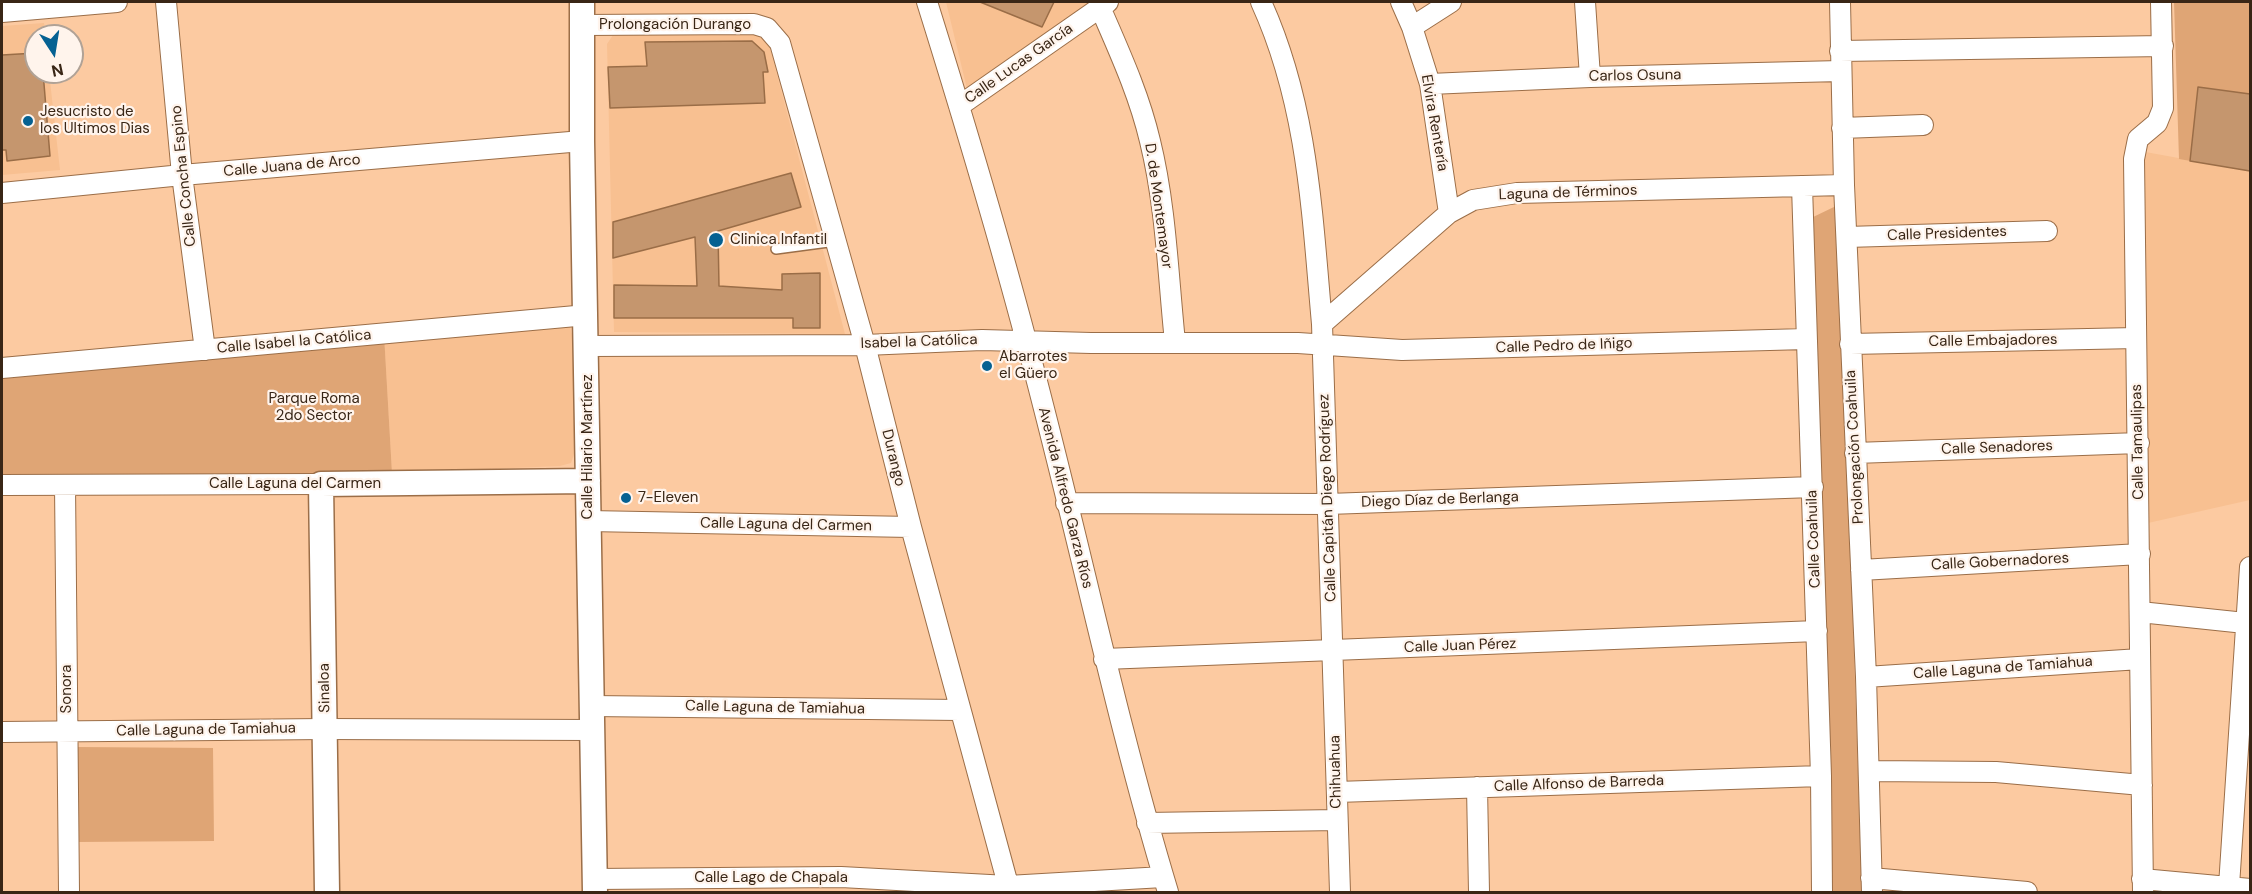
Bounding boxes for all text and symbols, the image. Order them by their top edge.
street label: Prolongación Durango [599,16,751,34]
street label: Calle Lucas García [962,20,1076,108]
north arrow [24,24,84,84]
text: N [50,59,65,82]
street label: Carlos Osuna [1588,66,1682,86]
street label: Elvira Rentería [1417,73,1451,173]
place label: Jesucristo de los Ultimos Dias [40,103,150,138]
street label: Calle Concha Espino [168,104,200,248]
marker: Jesucristo de los Ultimos Dias [21,114,35,128]
street label: D. de Montemayor [1140,142,1176,270]
street label: Calle Juana de Arco [223,151,361,181]
street label: Laguna de Términos [1498,182,1638,204]
street label: Calle Presidentes [1887,223,2007,245]
marker: Clinica Infantil [707,231,725,249]
place label: Clinica Infantil [730,231,827,249]
street label: Calle Isabel la Católica [216,326,372,358]
street label: Isabel la Católica [860,331,978,353]
street label: Calle Embajadores [1928,331,2058,351]
street label: Calle Pedro de Iñigo [1495,335,1633,357]
place label: Abarrotes el Güero [999,348,1068,383]
marker: Abarrotes el Güero [980,359,994,373]
street label: Prolongación Coahuila [1842,370,1868,524]
street label: Calle Hilario Martínez [579,374,597,520]
street label: Calle Tamaulipas [2128,384,2148,500]
park label: Parque Roma 2do Sector [268,390,360,425]
street label: Calle Capitán Diego Rodríguez [1315,394,1341,602]
street label: Avenida Alfredo Garza Ríos [1034,405,1096,591]
street label: Durango [877,428,909,488]
street label: Calle Senadores [1941,437,2053,459]
street label: Calle Laguna del Carmen [209,475,381,493]
street label: Diego Díaz de Berlanga [1361,488,1519,512]
place label: 7-Eleven [638,489,698,507]
street label: Calle Coahuila [1803,490,1825,588]
marker: 7-Eleven [619,491,633,505]
street label: Calle Laguna del Carmen [700,514,872,536]
street label: Calle Gobernadores [1931,549,2069,575]
street label: Calle Juan Pérez [1404,635,1516,657]
street label: Calle Laguna de Tamiahua [1913,653,2093,683]
street label: Sinaloa [316,663,334,713]
street label: Sonora [58,665,76,713]
street label: Calle Laguna de Tamiahua [685,697,865,719]
street label: Calle Laguna de Tamiahua [116,719,296,741]
street label: Chihuahua [1326,735,1346,809]
street label: Calle Alfonso de Barreda [1494,772,1664,796]
street label: Calle Lago de Chapala [694,869,848,887]

